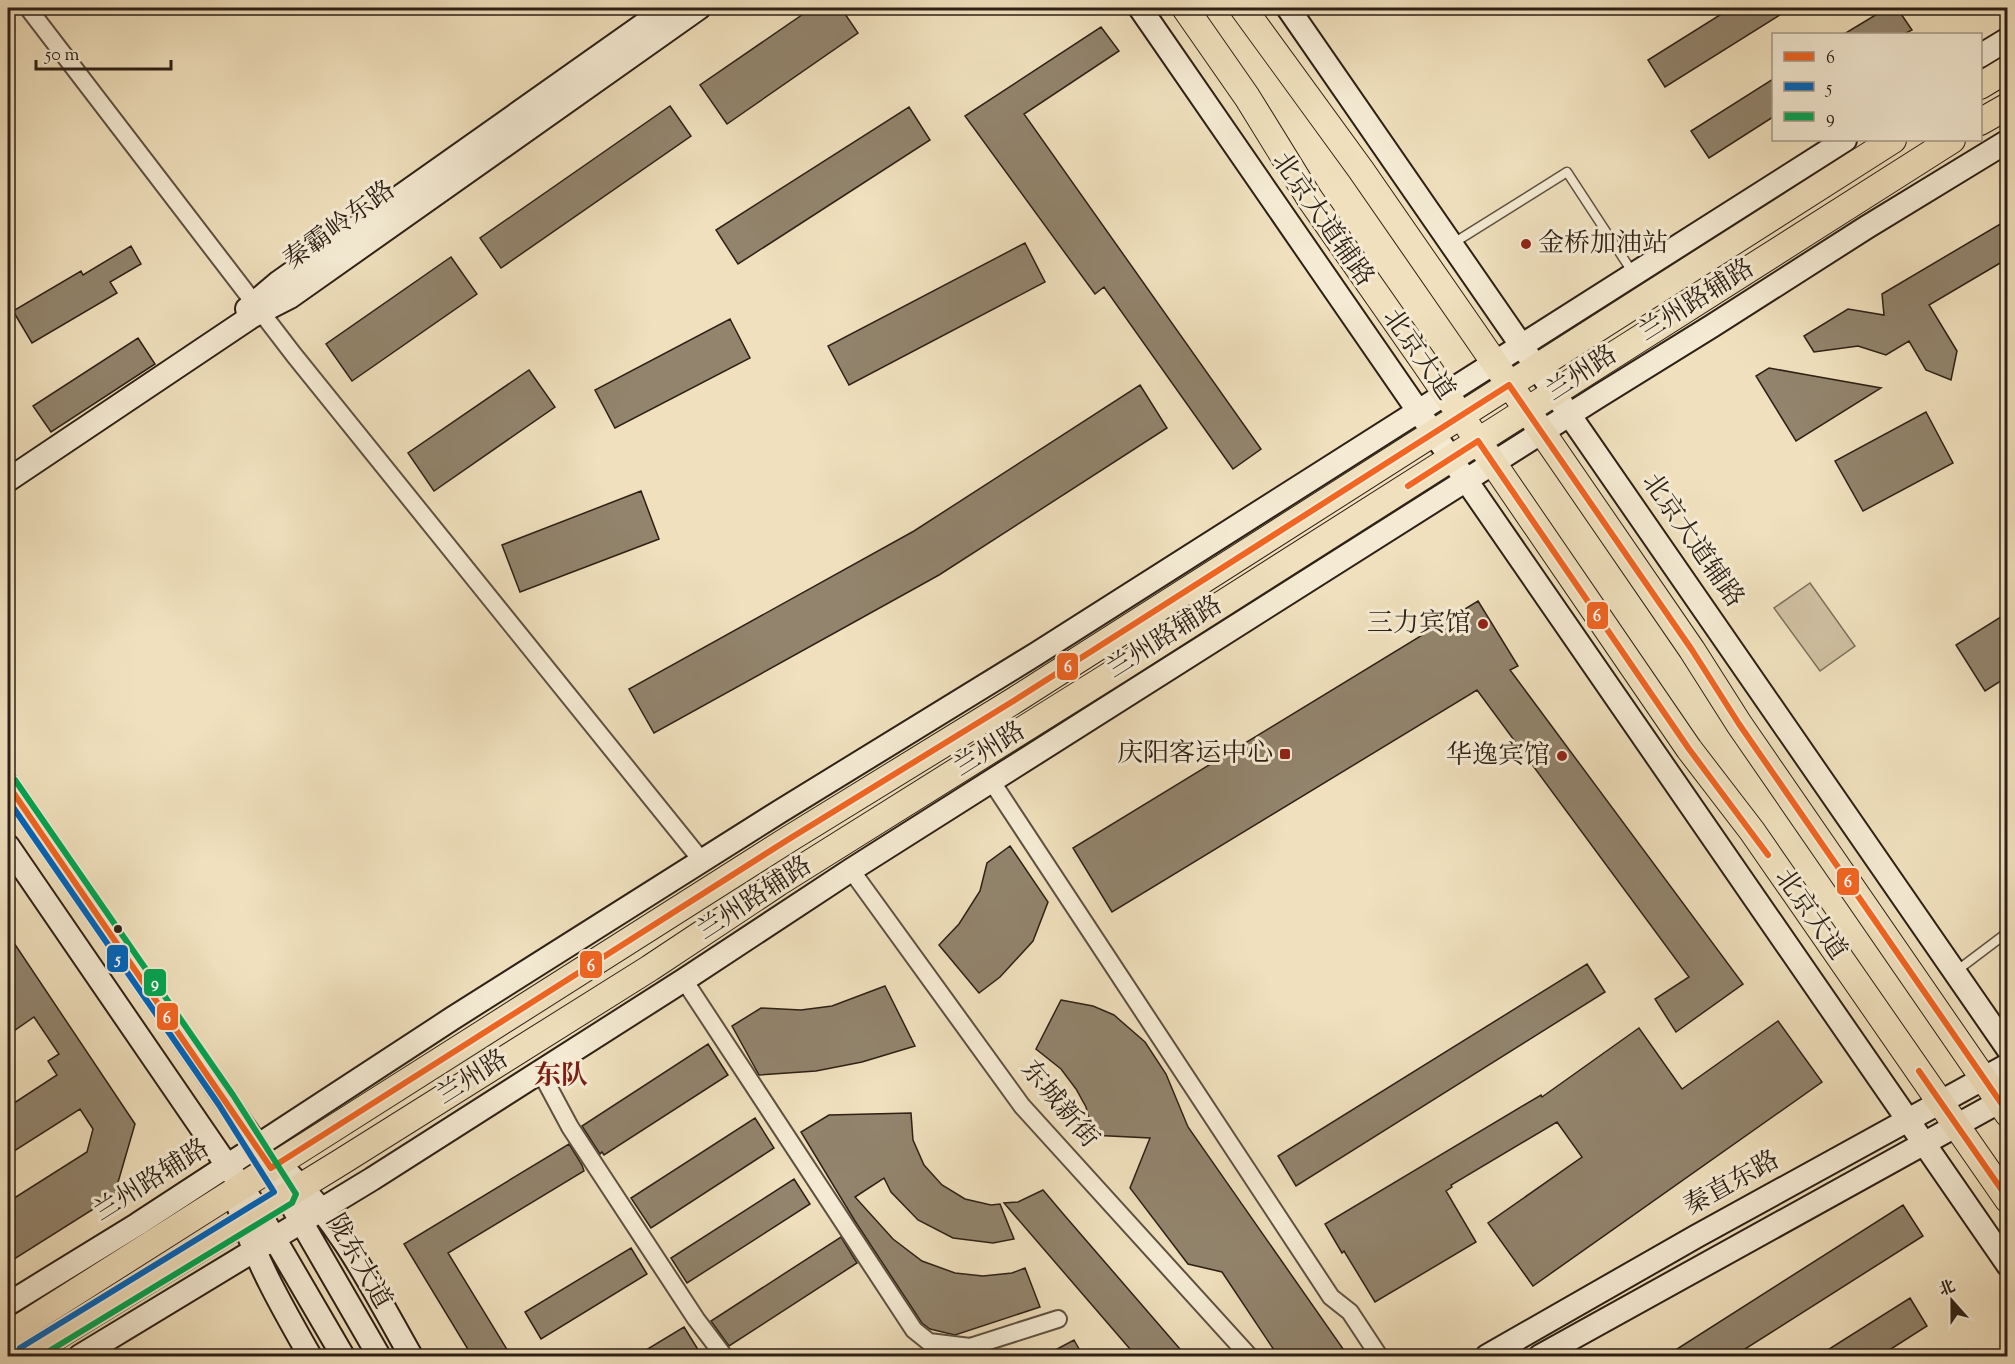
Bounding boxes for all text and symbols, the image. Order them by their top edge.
scale bar [36,33,171,71]
legend [1772,33,1982,141]
text: 50 m [44,43,80,69]
text: 6 [1826,46,1835,72]
text: 5 [1825,76,1832,102]
text: 9 [1826,106,1835,132]
street label: 北京大道辅路 [1262,145,1382,295]
street label: 秦霸岭东路 [277,173,403,279]
place label: 金桥加油站 [1538,226,1668,263]
marker: 金桥加油站 [1519,237,1533,251]
street label: 兰州路辅路 [1632,251,1762,351]
street label: 北京大道 [1373,302,1463,408]
street label: 兰州路 [1539,337,1625,411]
street label: 北京大道辅路 [1632,466,1752,616]
street label: 兰州路辅路 [1100,588,1230,688]
line badge: 6 [1586,601,1609,630]
place label: 三力宾馆 [1367,606,1471,643]
text: 6 [1593,606,1601,629]
marker: 三力宾馆 [1476,617,1490,631]
line badge: 6 [1056,652,1079,681]
text: 6 [1064,657,1072,680]
street label: 兰州路 [947,714,1033,786]
place label: 庆阳客运中心 [1117,736,1273,773]
place label: 华逸宾馆 [1446,738,1550,775]
marker: 庆阳客运中心 [1278,747,1292,761]
marker: 华逸宾馆 [1555,749,1569,763]
street label: 兰州路辅路 [690,848,820,950]
street label: 北京大道 [1765,862,1855,968]
line badge: 6 [1836,867,1860,896]
text: 6 [1844,872,1852,895]
unlabelled marker [112,923,124,935]
line badge: 5 [106,944,129,973]
text: 5 [113,949,121,972]
line badge: 6 [579,950,603,979]
text: 6 [587,956,595,979]
line badge: 9 [143,968,167,997]
text: 9 [151,973,159,996]
line badge: 6 [156,1002,179,1031]
text: 6 [163,1008,171,1031]
street label: 兰州路 [430,1042,516,1114]
street label: 东城新街 [1011,1053,1107,1157]
district label: 东队 [534,1058,588,1097]
street label: 兰州路辅路 [87,1131,217,1231]
street label: 秦直东路 [1678,1143,1786,1225]
street label: 陇东大道 [316,1208,400,1316]
north arrow [1922,1271,1982,1331]
text: 北 [1936,1276,1959,1303]

